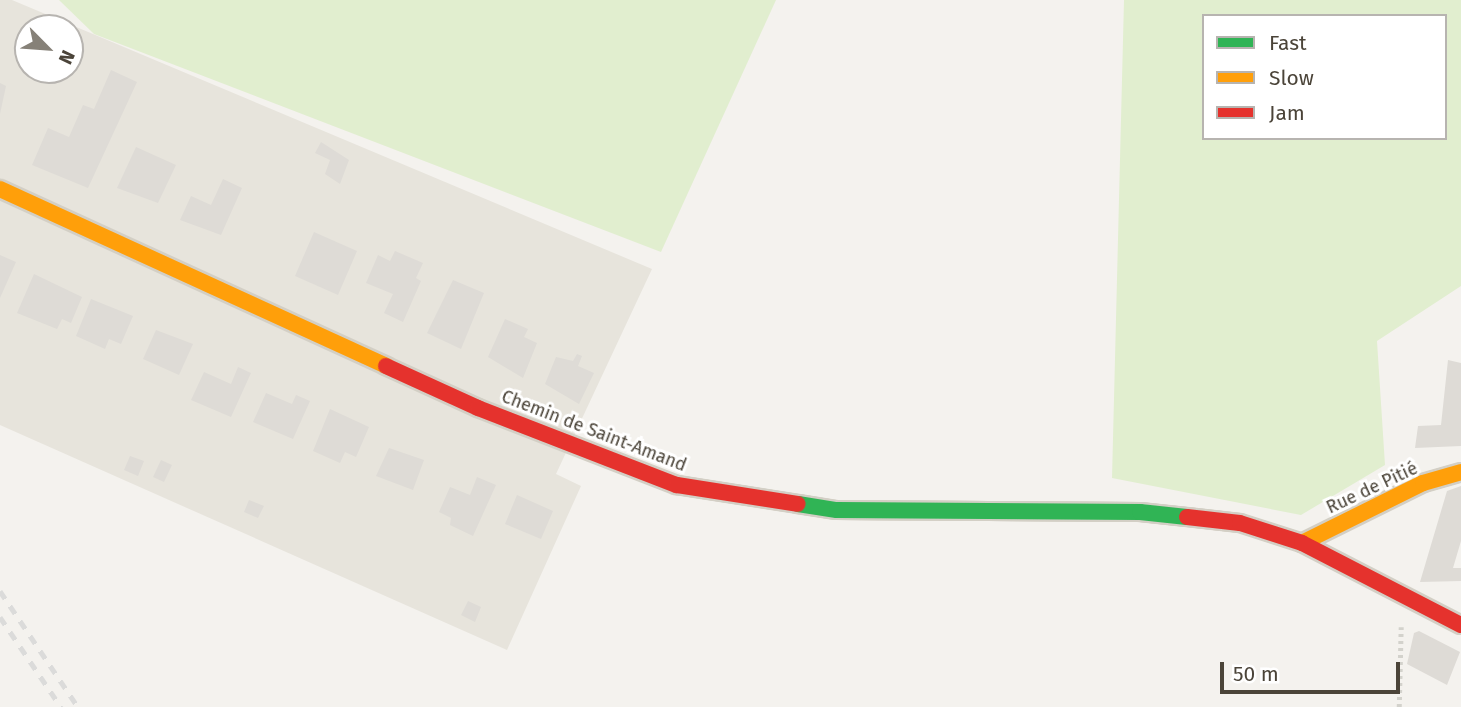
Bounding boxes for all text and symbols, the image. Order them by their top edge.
north arrow [14,14,84,84]
legend [1202,14,1447,140]
text: Fast [1269,30,1307,56]
text: N [54,47,80,68]
text: Slow [1269,65,1314,91]
text: Jam [1269,100,1305,126]
street label: Chemin de Saint-Amand [498,386,690,476]
street label: Rue de Pitié [1323,457,1421,519]
scale bar [1223,648,1403,692]
text: 50 m [1233,661,1279,687]

